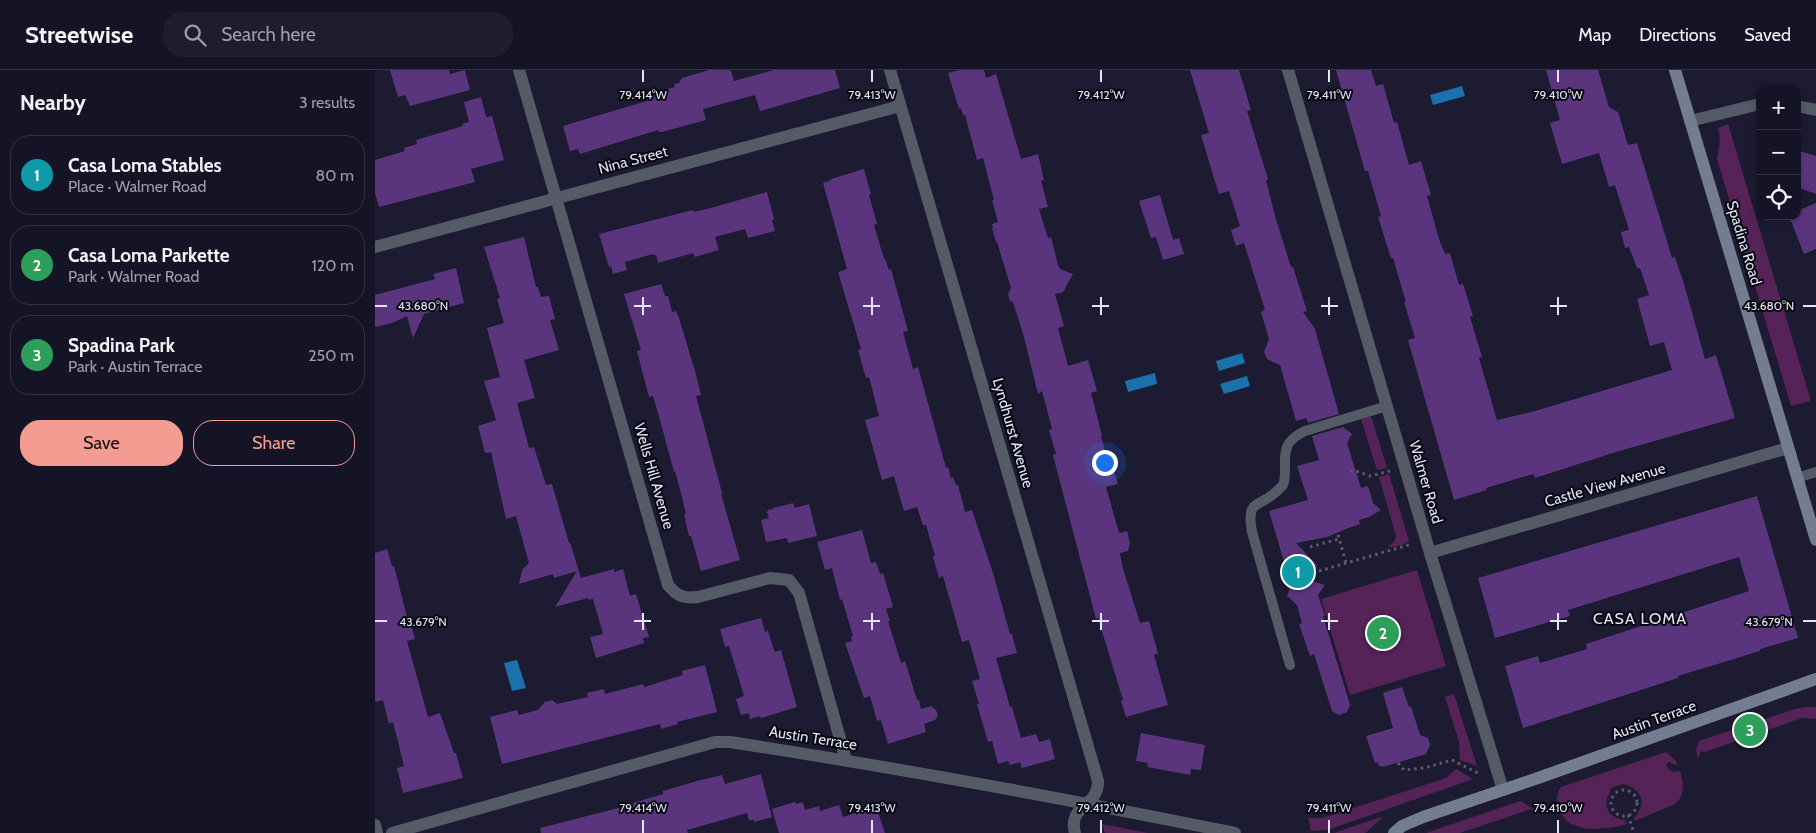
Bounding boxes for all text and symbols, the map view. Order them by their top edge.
search box [163,12,513,57]
text: Streetwise [25,20,133,49]
icon: search [181,21,209,49]
text: Search here [221,23,316,46]
text: Map [1578,24,1611,46]
text: Directions [1639,24,1716,46]
text: Saved [1744,24,1791,46]
map controls [1756,85,1801,220]
button: + [1756,85,1801,130]
text: 79.414°W [619,87,667,102]
text: 79.413°W [848,87,896,102]
text: 79.412°W [1077,87,1125,102]
text: 79.411°W [1307,87,1352,102]
text: 79.410°W [1533,87,1583,102]
text: Nearby [20,90,86,115]
text: 3 results [299,93,355,112]
button: − [1756,130,1801,175]
street label: Nina Street [596,142,670,178]
text: Casa Loma Stables [68,154,222,177]
text: 1 [34,166,40,185]
text: 80 m [316,166,354,185]
button: locate [1756,175,1801,220]
text: Place · Walmer Road [68,177,206,196]
street label: Spadina Road [1723,199,1765,287]
text: Casa Loma Parkette [68,244,230,267]
text: 2 [33,256,41,275]
text: 120 m [312,256,354,275]
text: Park · Walmer Road [68,267,199,286]
text: 43.680°N [398,298,448,313]
text: 43.680°N [1744,298,1794,313]
text: Spadina Park [68,334,175,357]
text: 3 [33,346,41,365]
text: 250 m [308,346,354,365]
text: Park · Austin Terrace [68,357,202,376]
street label: Lyndhurst Avenue [989,376,1037,490]
button: Save [20,420,183,466]
button: Share [193,420,355,466]
street label: Wells Hill Avenue [630,421,678,531]
street label: Walmer Road [1406,438,1446,526]
your location [1092,450,1118,476]
street label: Castle View Avenue [1543,459,1668,511]
pin: 1 [1282,553,1314,591]
district label: CASA LOMA [1593,609,1687,628]
text: 43.679°N [399,614,447,629]
pin: 2 [1367,614,1399,652]
text: 43.679°N [1745,614,1793,629]
street label: Austin Terrace [1609,696,1699,744]
pin: 3 [1734,711,1766,749]
street label: Austin Terrace [768,722,858,754]
text: 79.414°W [619,800,667,815]
text: 79.413°W [848,800,896,815]
text: 79.412°W [1077,800,1125,815]
text: 79.411°W [1307,800,1352,815]
text: 79.410°W [1533,800,1583,815]

